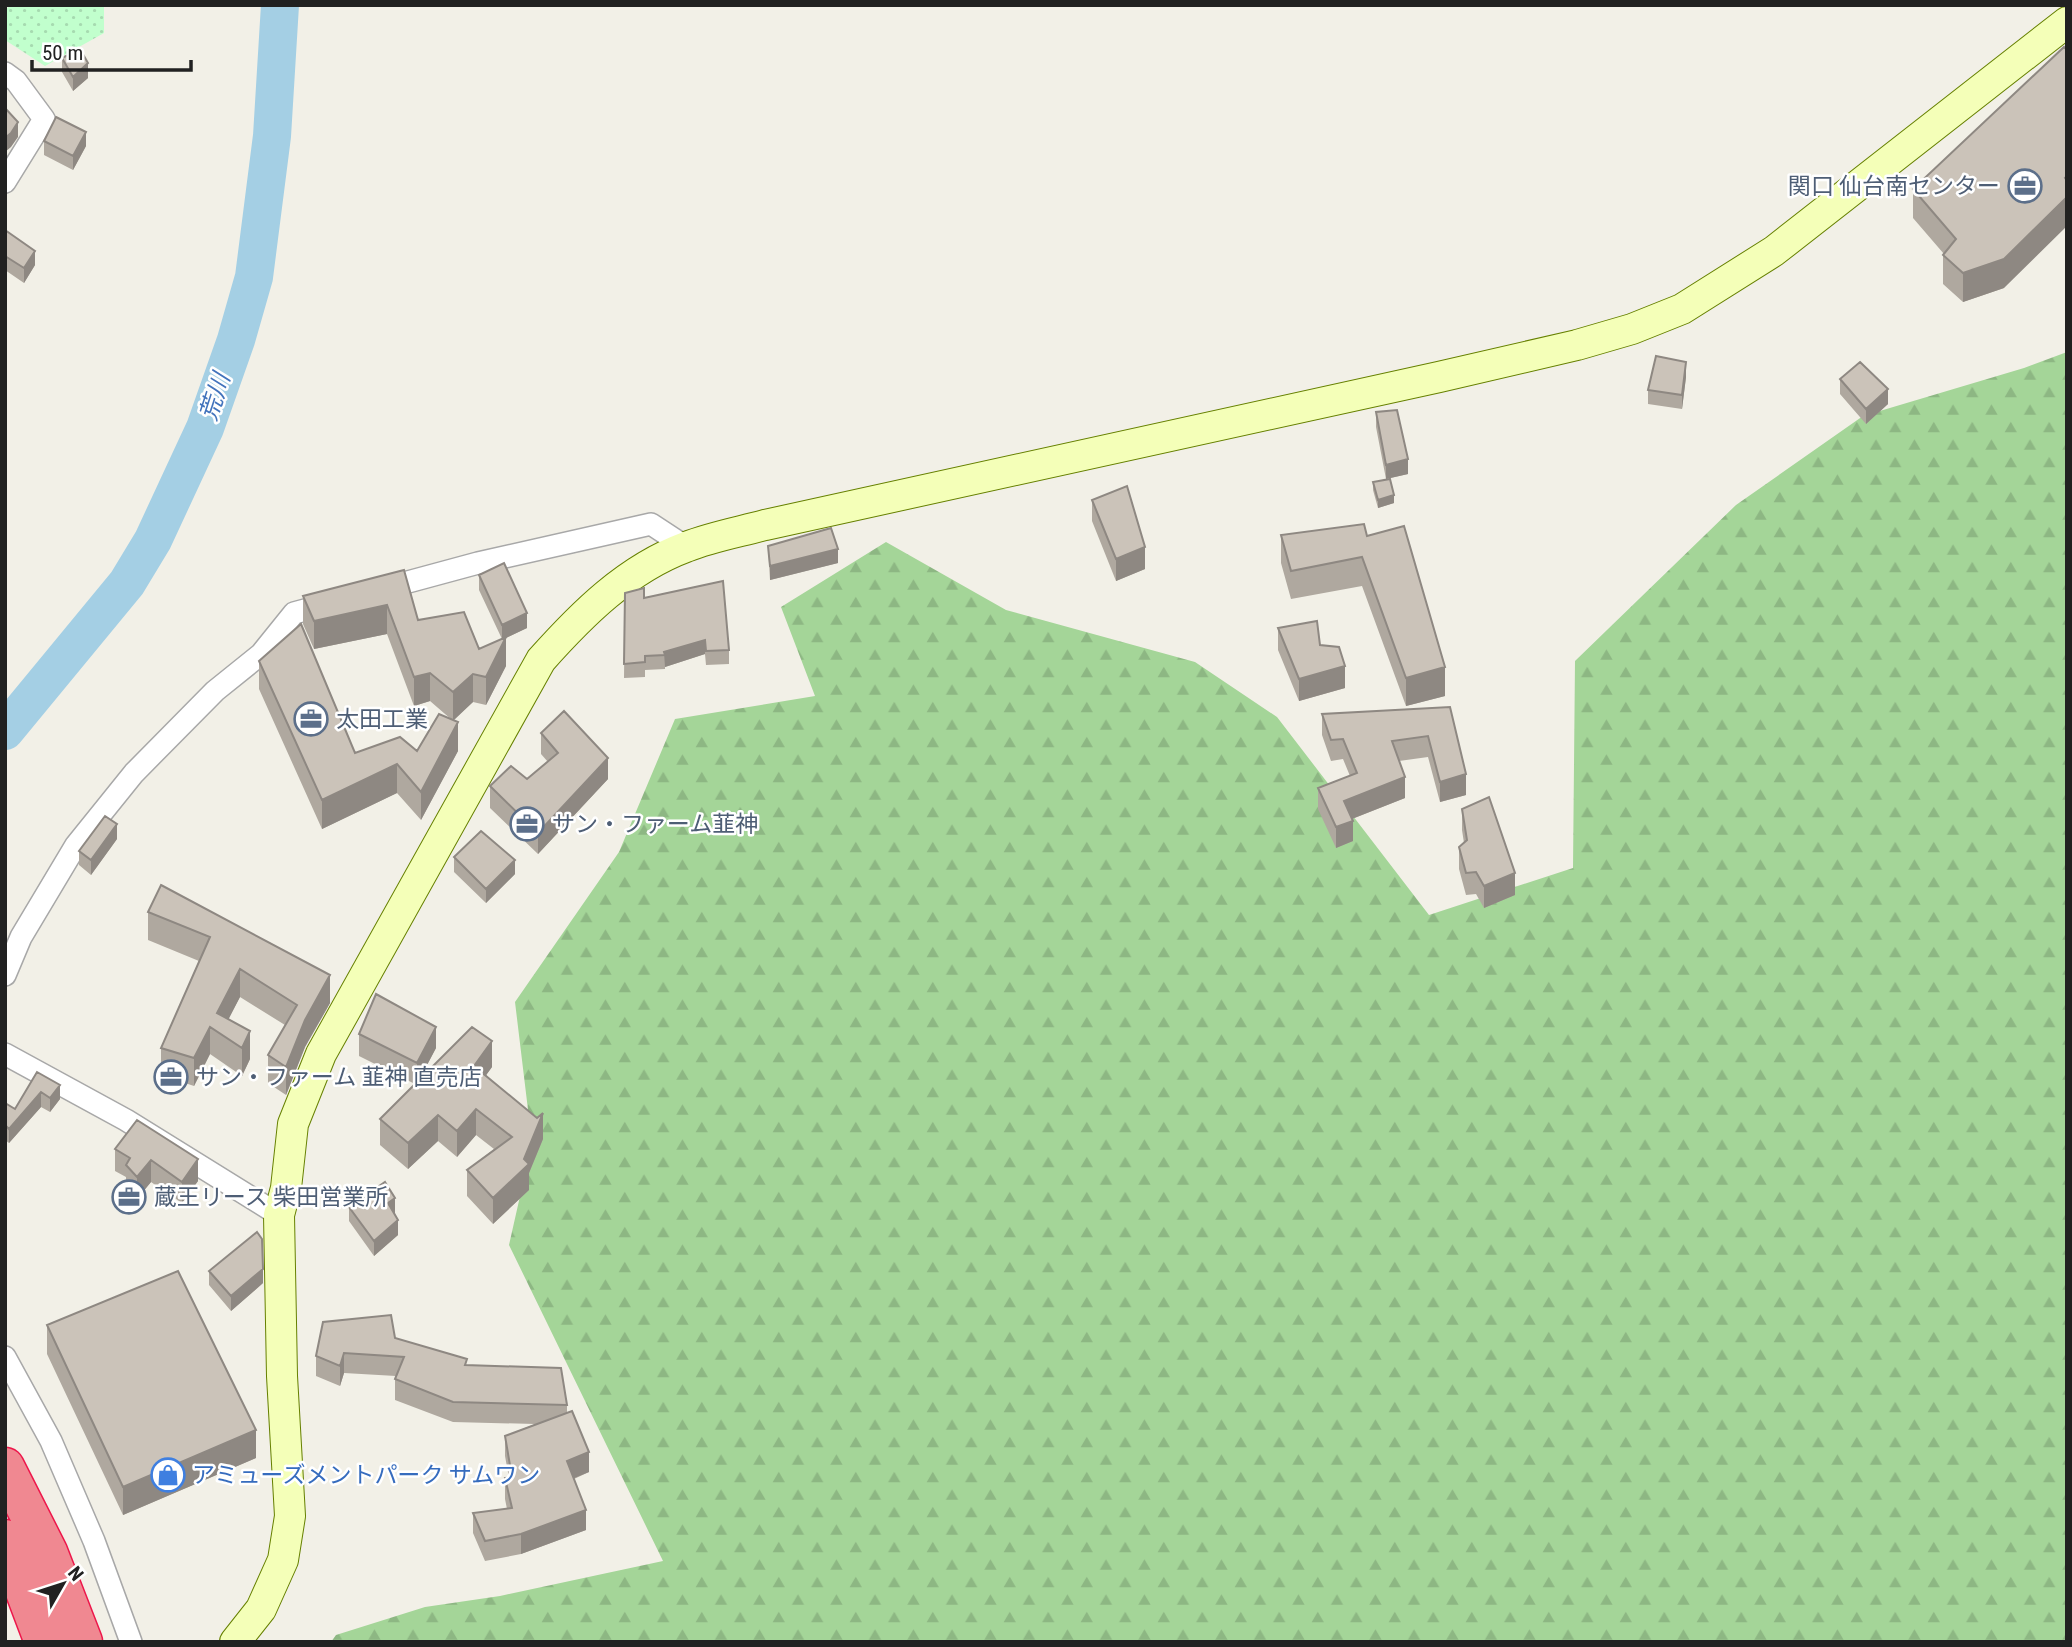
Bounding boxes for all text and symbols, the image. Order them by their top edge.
scale bar [32,28,191,72]
text: 50 m [42,41,83,65]
office icon: 関口 仙台南センター [2006,167,2044,205]
place label: 関口 仙台南センター [1788,173,2000,200]
water label: 荒川 [194,367,237,424]
office icon: 太田工業 [292,700,330,738]
place label: 太田工業 [336,706,428,733]
office icon: サン・ファーム韮神 [508,805,546,843]
place label: サン・ファーム韮神 [552,811,758,838]
office icon: サン・ファーム 韮神 直売店 [152,1058,190,1096]
place label: サン・ファーム 韮神 直売店 [196,1064,482,1091]
office icon: 蔵王リース 柴田営業所 [110,1178,148,1216]
place label: 蔵王リース 柴田営業所 [154,1184,388,1211]
shop icon: アミューズメントパーク サムワン [149,1456,187,1494]
place label: アミューズメントパーク サムワン [192,1462,540,1489]
north arrow [28,1549,98,1619]
text: N [63,1562,88,1585]

